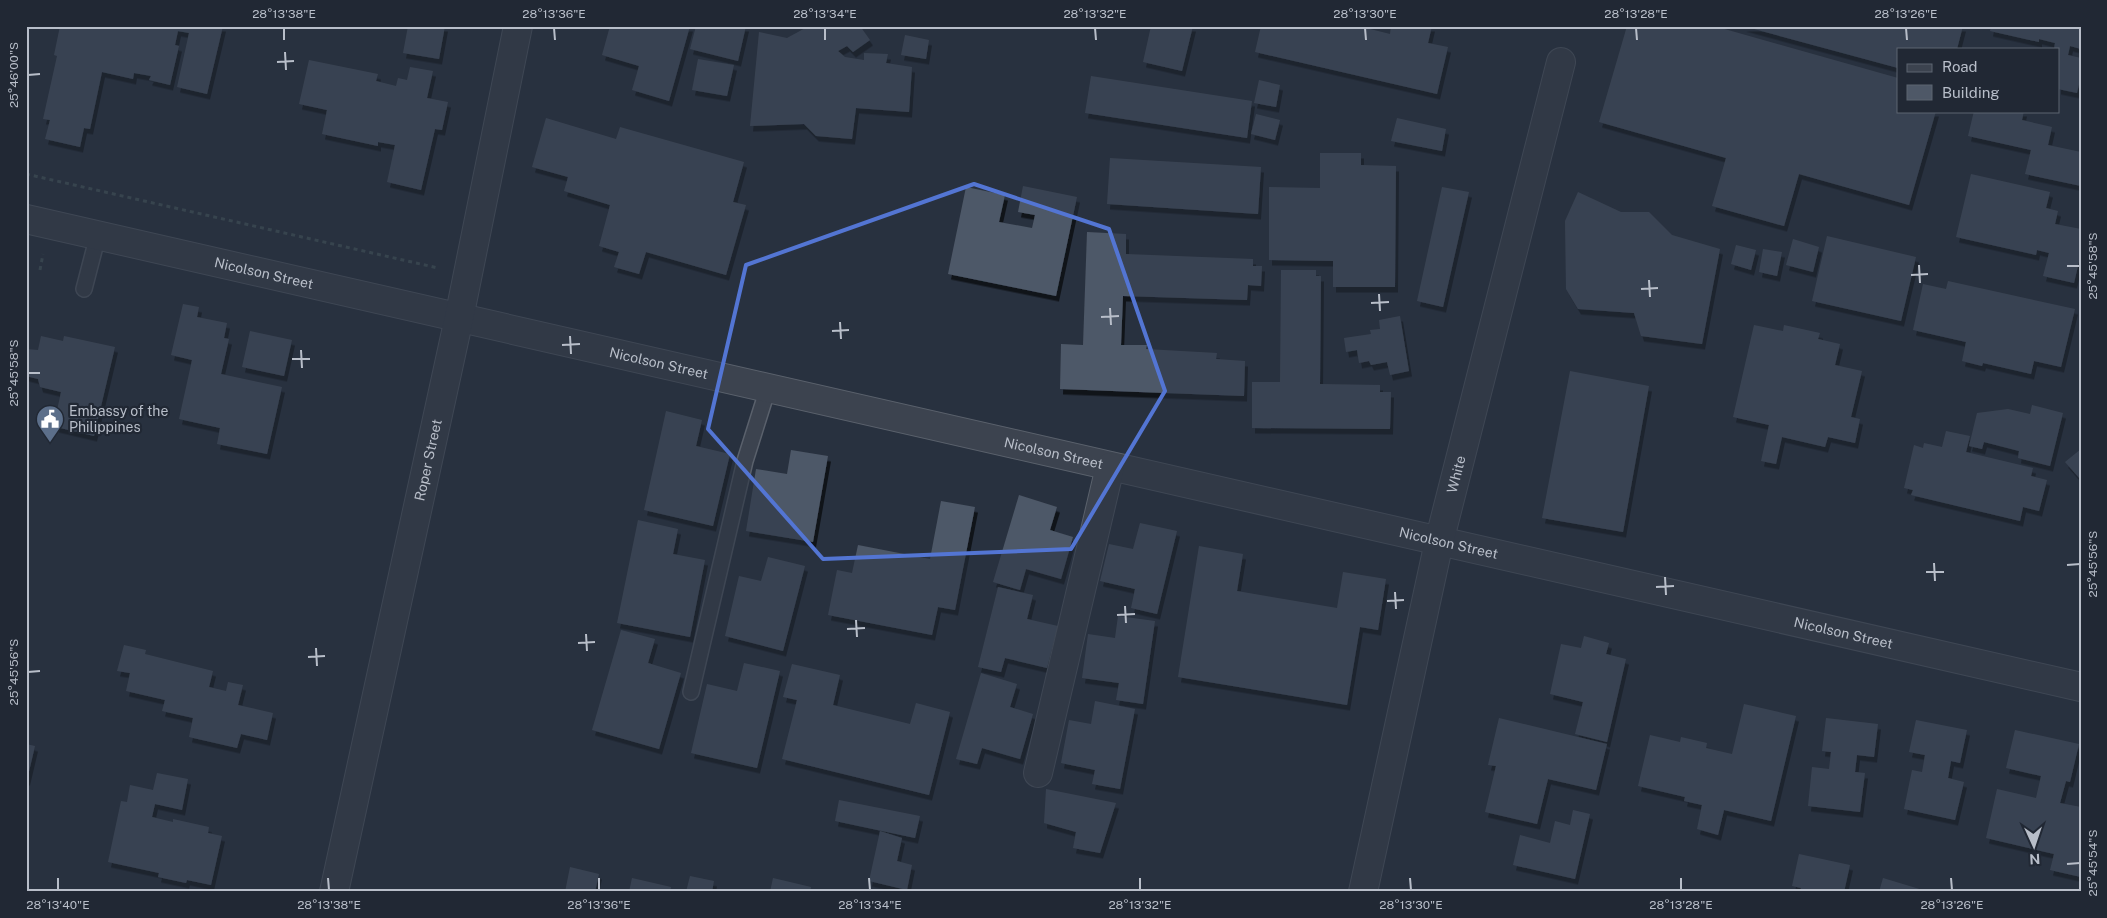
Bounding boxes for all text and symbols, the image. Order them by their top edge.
text: 28°13'38"E [252,7,316,21]
text: 28°13'36"E [522,7,586,21]
text: 28°13'34"E [793,7,857,21]
text: 28°13'32"E [1063,7,1127,21]
text: 28°13'30"E [1333,7,1397,21]
text: 28°13'28"E [1604,7,1668,21]
text: 28°13'26"E [1874,7,1938,21]
text: 25°46'00"S [7,42,21,108]
legend [1897,48,2060,112]
text: Road [1942,58,1978,75]
text: Building [1942,84,2000,101]
text: 25°45'58"S [2086,232,2100,300]
street label: Nicolson Street [213,254,315,292]
text: 25°45'58"S [7,339,21,407]
street label: Nicolson Street [608,344,710,382]
place label: Embassy of the Philippines [69,403,168,435]
public building icon: Embassy of the Philippines [35,404,65,443]
street label: Roper Street [411,418,445,503]
street label: Nicolson Street [1003,434,1105,472]
street label: White [1444,454,1469,495]
street label: Nicolson Street [1398,524,1500,562]
text: 25°45'56"S [2086,531,2100,597]
street label: Nicolson Street [1792,614,1894,652]
text: 25°45'56"S [7,639,21,705]
north arrow [2010,820,2060,870]
text: 25°45'54"S [2086,830,2100,896]
text: N [2029,851,2041,867]
text: 28°13'40"E [26,898,90,912]
text: 28°13'38"E [297,898,361,912]
text: 28°13'36"E [567,898,631,912]
text: 28°13'34"E [838,898,902,912]
text: 28°13'32"E [1108,898,1172,912]
text: 28°13'30"E [1379,898,1443,912]
text: 28°13'28"E [1649,898,1713,912]
text: 28°13'26"E [1920,898,1984,912]

